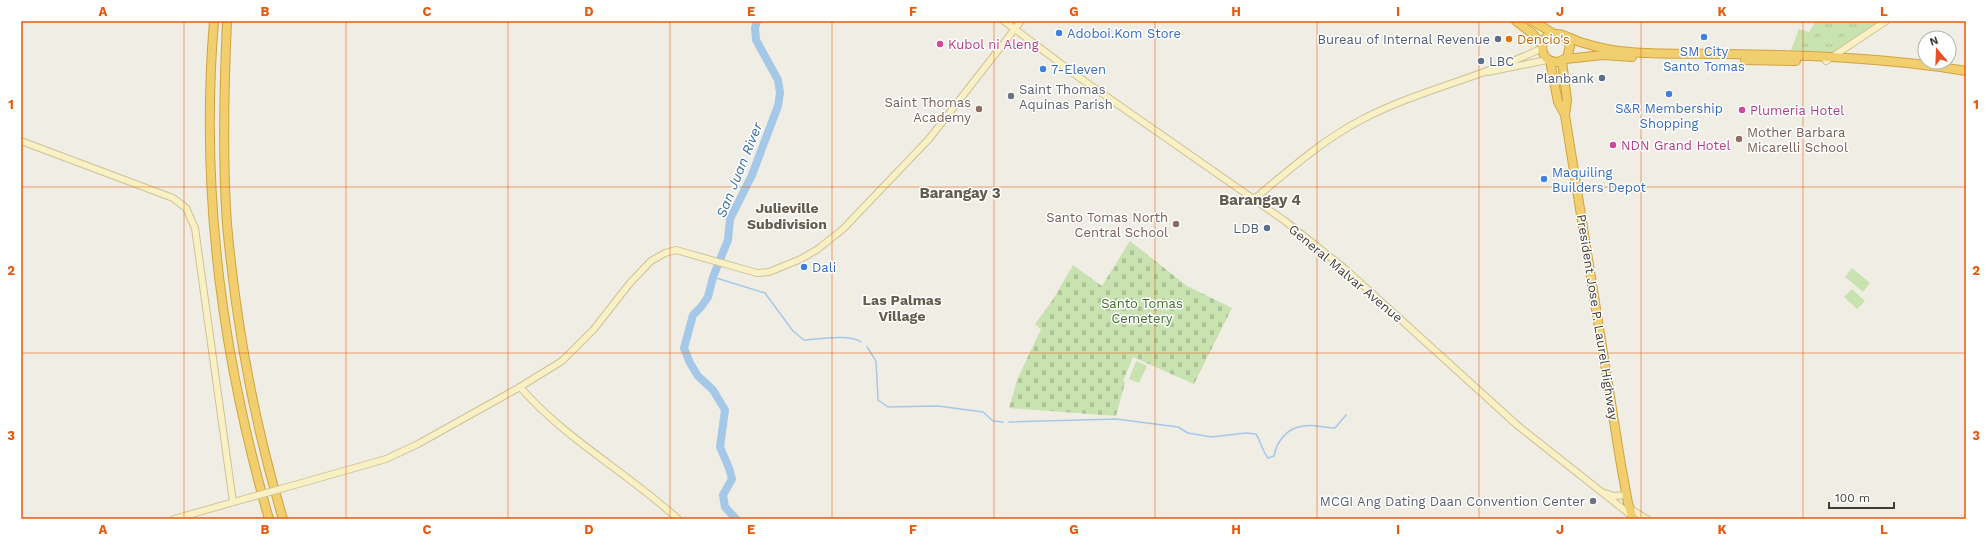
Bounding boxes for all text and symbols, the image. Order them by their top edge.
text: A [99,4,108,19]
text: B [261,4,270,19]
text: C [423,4,432,19]
text: D [584,4,594,19]
text: E [747,4,755,19]
text: F [909,4,917,19]
text: G [1069,4,1079,19]
text: H [1231,4,1241,19]
text: I [1396,4,1400,19]
text: J [1556,4,1564,19]
text: K [1717,4,1727,19]
text: L [1880,4,1888,19]
place label: Adoboi.Kom Store [1067,26,1181,41]
marker: Adoboi.Kom Store [1054,28,1064,38]
north arrow [1917,30,1957,70]
place label: Bureau of Internal Revenue [1317,32,1490,47]
place label: Dencio's [1517,32,1570,47]
marker: SM City Santo Tomas [1699,32,1709,42]
marker: Bureau of Internal Revenue [1493,34,1503,44]
marker: Dencio's [1504,34,1514,44]
text: N [1928,34,1940,48]
place label: Kubol ni Aleng [948,37,1039,52]
marker: Kubol ni Aleng [935,39,945,49]
place label: SM City Santo Tomas [1663,44,1745,74]
place label: LBC [1489,54,1514,69]
marker: LBC [1476,56,1486,66]
place label: 7-Eleven [1051,62,1106,77]
marker: 7-Eleven [1038,64,1048,74]
place label: Planbank [1536,71,1595,86]
marker: Planbank [1597,73,1607,83]
place label: Saint Thomas Aquinas Parish [1019,82,1113,112]
marker: S&R Membership Shopping [1664,89,1674,99]
marker: Saint Thomas Aquinas Parish [1006,91,1016,101]
place label: Saint Thomas Academy [884,95,971,125]
text: 1 [8,97,14,112]
text: 1 [1973,97,1979,112]
place label: S&R Membership Shopping [1615,101,1723,131]
place label: Plumeria Hotel [1750,103,1844,118]
marker: Saint Thomas Academy [974,104,984,114]
marker: Plumeria Hotel [1737,105,1747,115]
water label: San Juan River [713,120,766,220]
place label: Mother Barbara Micarelli School [1747,125,1848,155]
marker: Mother Barbara Micarelli School [1734,134,1744,144]
place label: NDN Grand Hotel [1621,138,1730,153]
marker: NDN Grand Hotel [1608,140,1618,150]
place label: Maquiling Builders Depot [1552,165,1647,195]
marker: Maquiling Builders Depot [1539,174,1549,184]
district label: Barangay 3 [919,184,1001,202]
district label: Barangay 4 [1219,191,1301,209]
district label: Julieville Subdivision [747,200,827,232]
place label: Santo Tomas North Central School [1046,210,1168,240]
street label: President Jose P. Laurel Highway [1574,213,1621,421]
marker: Santo Tomas North Central School [1171,219,1181,229]
place label: LDB [1233,221,1259,236]
street label: General Malvar Avenue [1286,221,1406,325]
marker: LDB [1262,223,1272,233]
place label: Dali [812,260,836,275]
marker: Dali [799,262,809,272]
text: 2 [7,263,15,278]
text: 2 [1972,263,1980,278]
district label: Las Palmas Village [863,292,942,324]
park label: Santo Tomas Cemetery [1101,296,1183,326]
text: 3 [7,428,15,443]
text: 3 [1972,428,1980,443]
scale bar [1829,484,1894,510]
text: 100 m [1835,491,1870,505]
place label: MCGI Ang Dating Daan Convention Center [1320,494,1585,509]
marker: MCGI Ang Dating Daan Convention Center [1588,496,1598,506]
text: A [99,522,108,537]
text: B [261,522,270,537]
text: C [423,522,432,537]
text: D [584,522,594,537]
text: E [747,522,755,537]
text: F [909,522,917,537]
text: G [1069,522,1079,537]
text: H [1231,522,1241,537]
text: I [1396,522,1400,537]
text: J [1556,522,1564,537]
text: K [1717,522,1727,537]
text: L [1880,522,1888,537]

